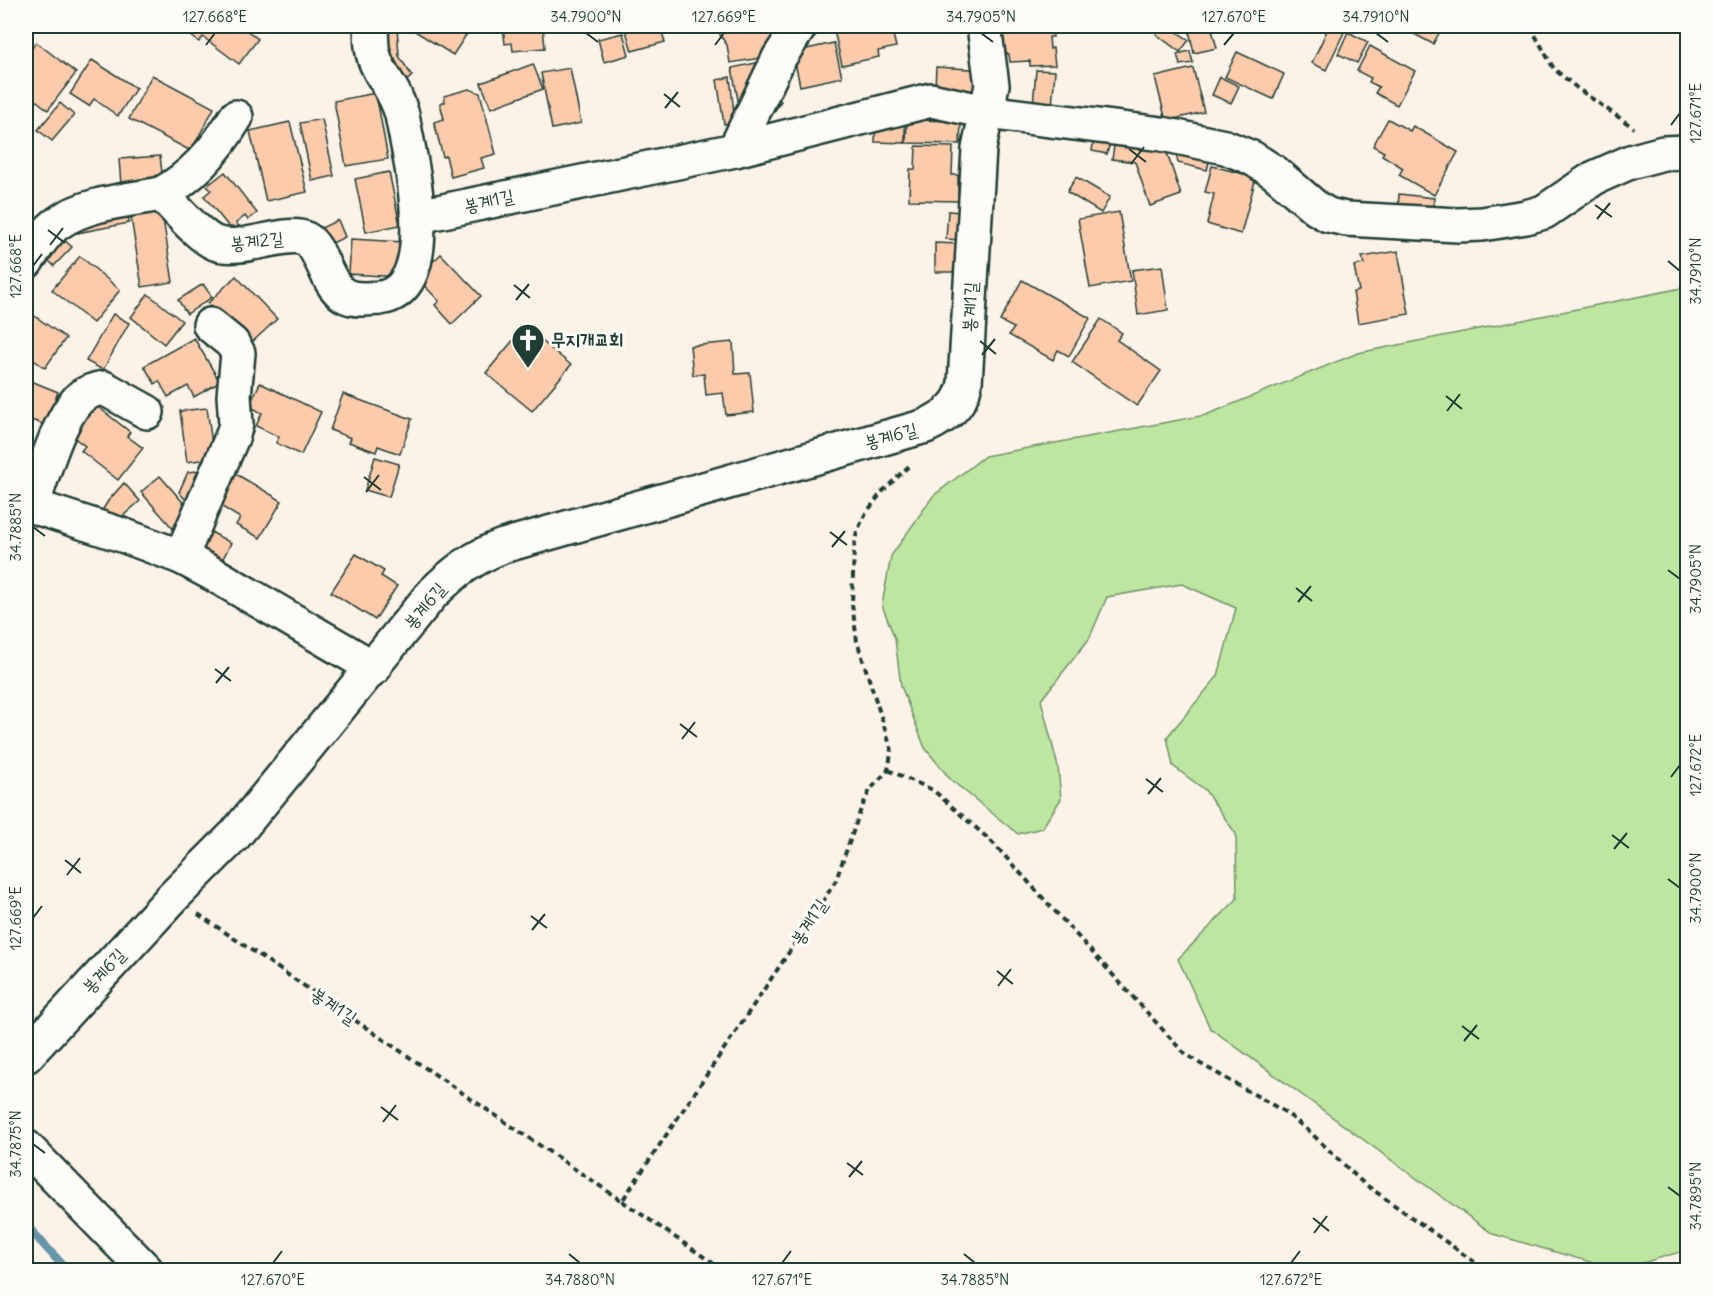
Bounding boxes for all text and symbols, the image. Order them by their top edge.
text: 127.668°E [183,7,247,26]
text: 34.7900°N [550,7,622,26]
text: 127.669°E [692,7,756,26]
text: 34.7905°N [946,7,1016,26]
text: 127.670°E [1202,7,1266,26]
text: 34.7910°N [1342,7,1410,26]
text: 127.671°E [1686,83,1705,143]
street label: 봉계1길 [462,184,517,217]
street label: 봉계2길 [229,226,285,255]
text: 127.668°E [6,234,25,298]
text: 34.7910°N [1686,237,1705,305]
street label: 봉계1길 [957,281,982,333]
church icon: 무지개교회 [510,322,546,369]
place label: 무지개교회 [551,328,623,351]
street label: 봉계6길 [862,417,920,454]
text: 34.7885°N [6,493,25,561]
text: 34.7905°N [1686,544,1705,614]
street label: 봉계6길 [399,577,451,634]
text: 127.672°E [1686,733,1705,796]
text: 34.7900°N [1686,852,1705,924]
text: 127.669°E [6,886,25,950]
street label: 봉계1길 [785,894,832,949]
street label: 봉계6길 [77,943,131,998]
street label: 봉계1길 [307,982,362,1030]
text: 34.7875°N [6,1110,25,1178]
text: 34.7895°N [1686,1162,1705,1230]
text: 127.670°E [241,1270,305,1289]
text: 34.7880°N [545,1270,615,1289]
text: 127.671°E [752,1270,812,1289]
text: 34.7885°N [941,1270,1009,1289]
text: 127.672°E [1260,1270,1323,1289]

